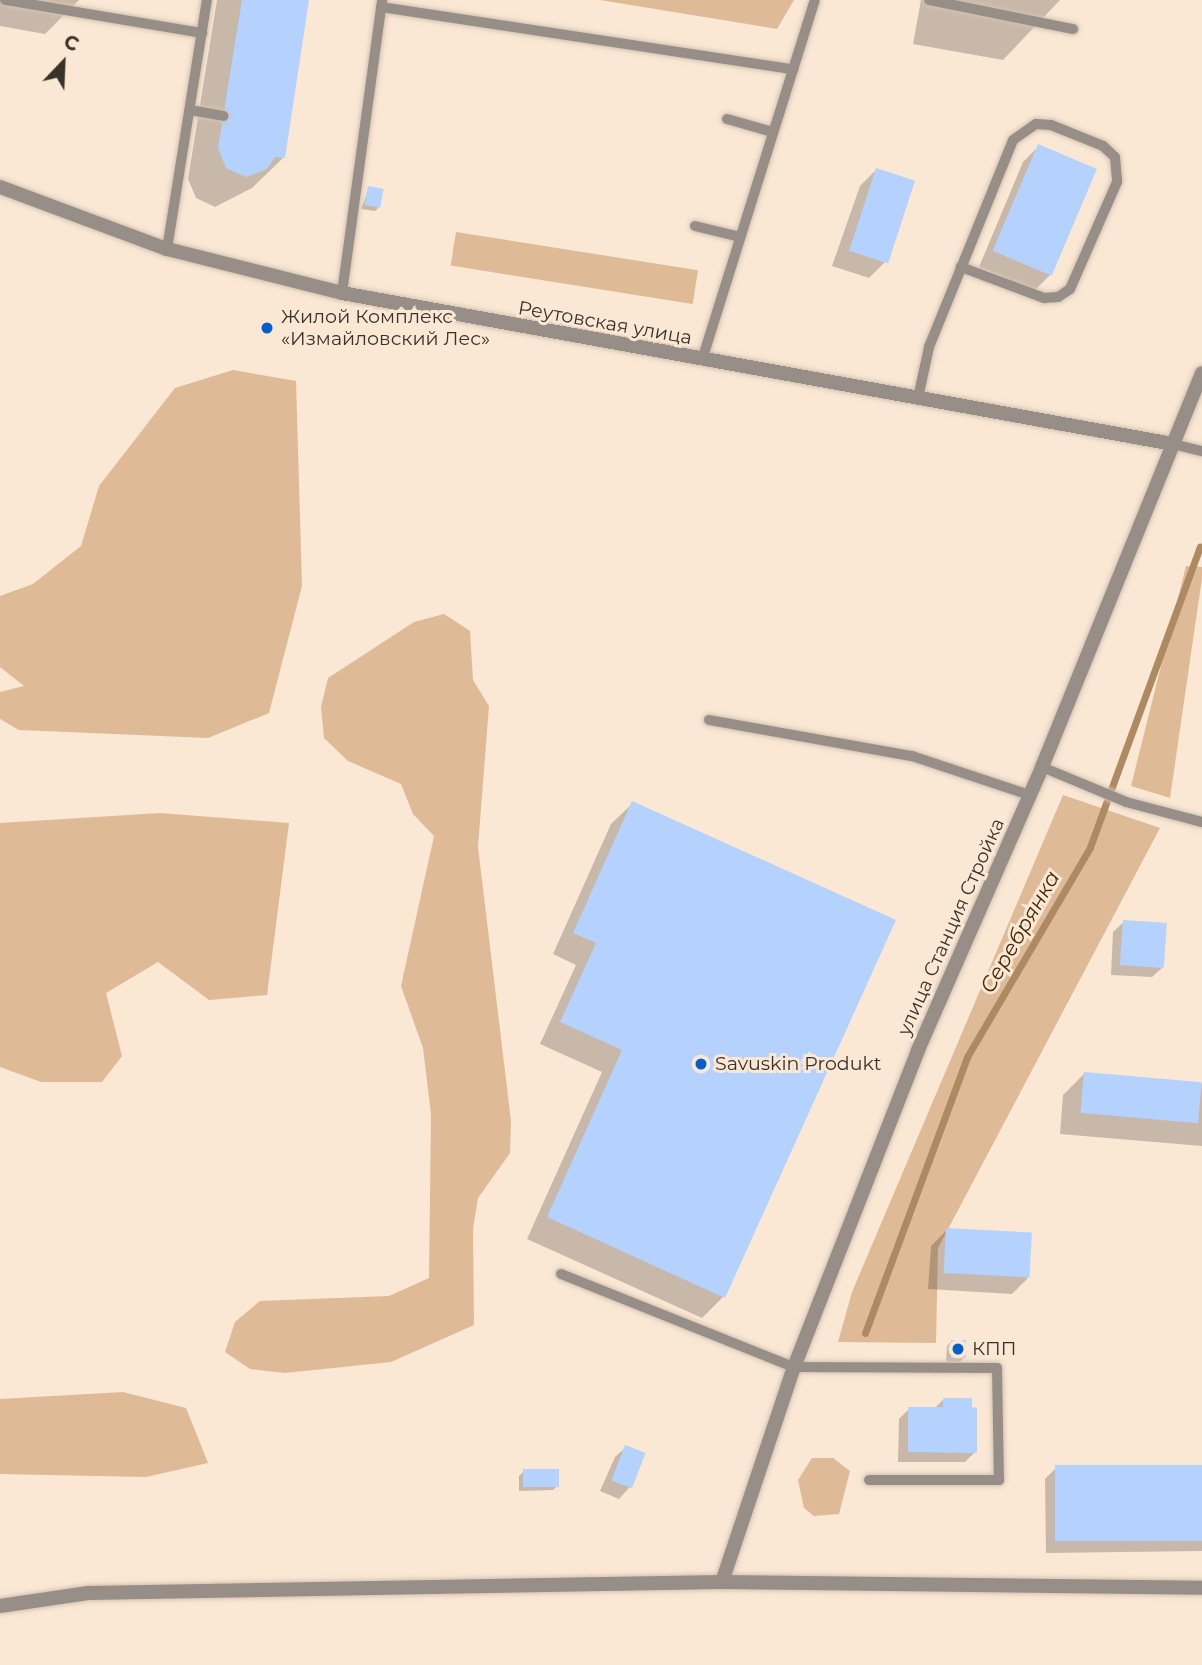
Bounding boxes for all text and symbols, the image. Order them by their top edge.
north arrow [28,28,98,98]
text: С [61,30,82,56]
street label: Реутовская улица [516,296,694,350]
place label: Жилой Комплекс «Измайловский Лес» [281,306,490,350]
marker: Жилой Комплекс «Измайловский Лес» [259,320,275,336]
street label: улица Станция Стройка [893,815,1009,1039]
water label: Серебрянка [975,866,1065,998]
place label: Savuskin Produkt [715,1053,882,1075]
marker: Savuskin Produkt [693,1056,709,1072]
place label: КПП [972,1338,1016,1360]
marker: КПП [950,1341,966,1357]

